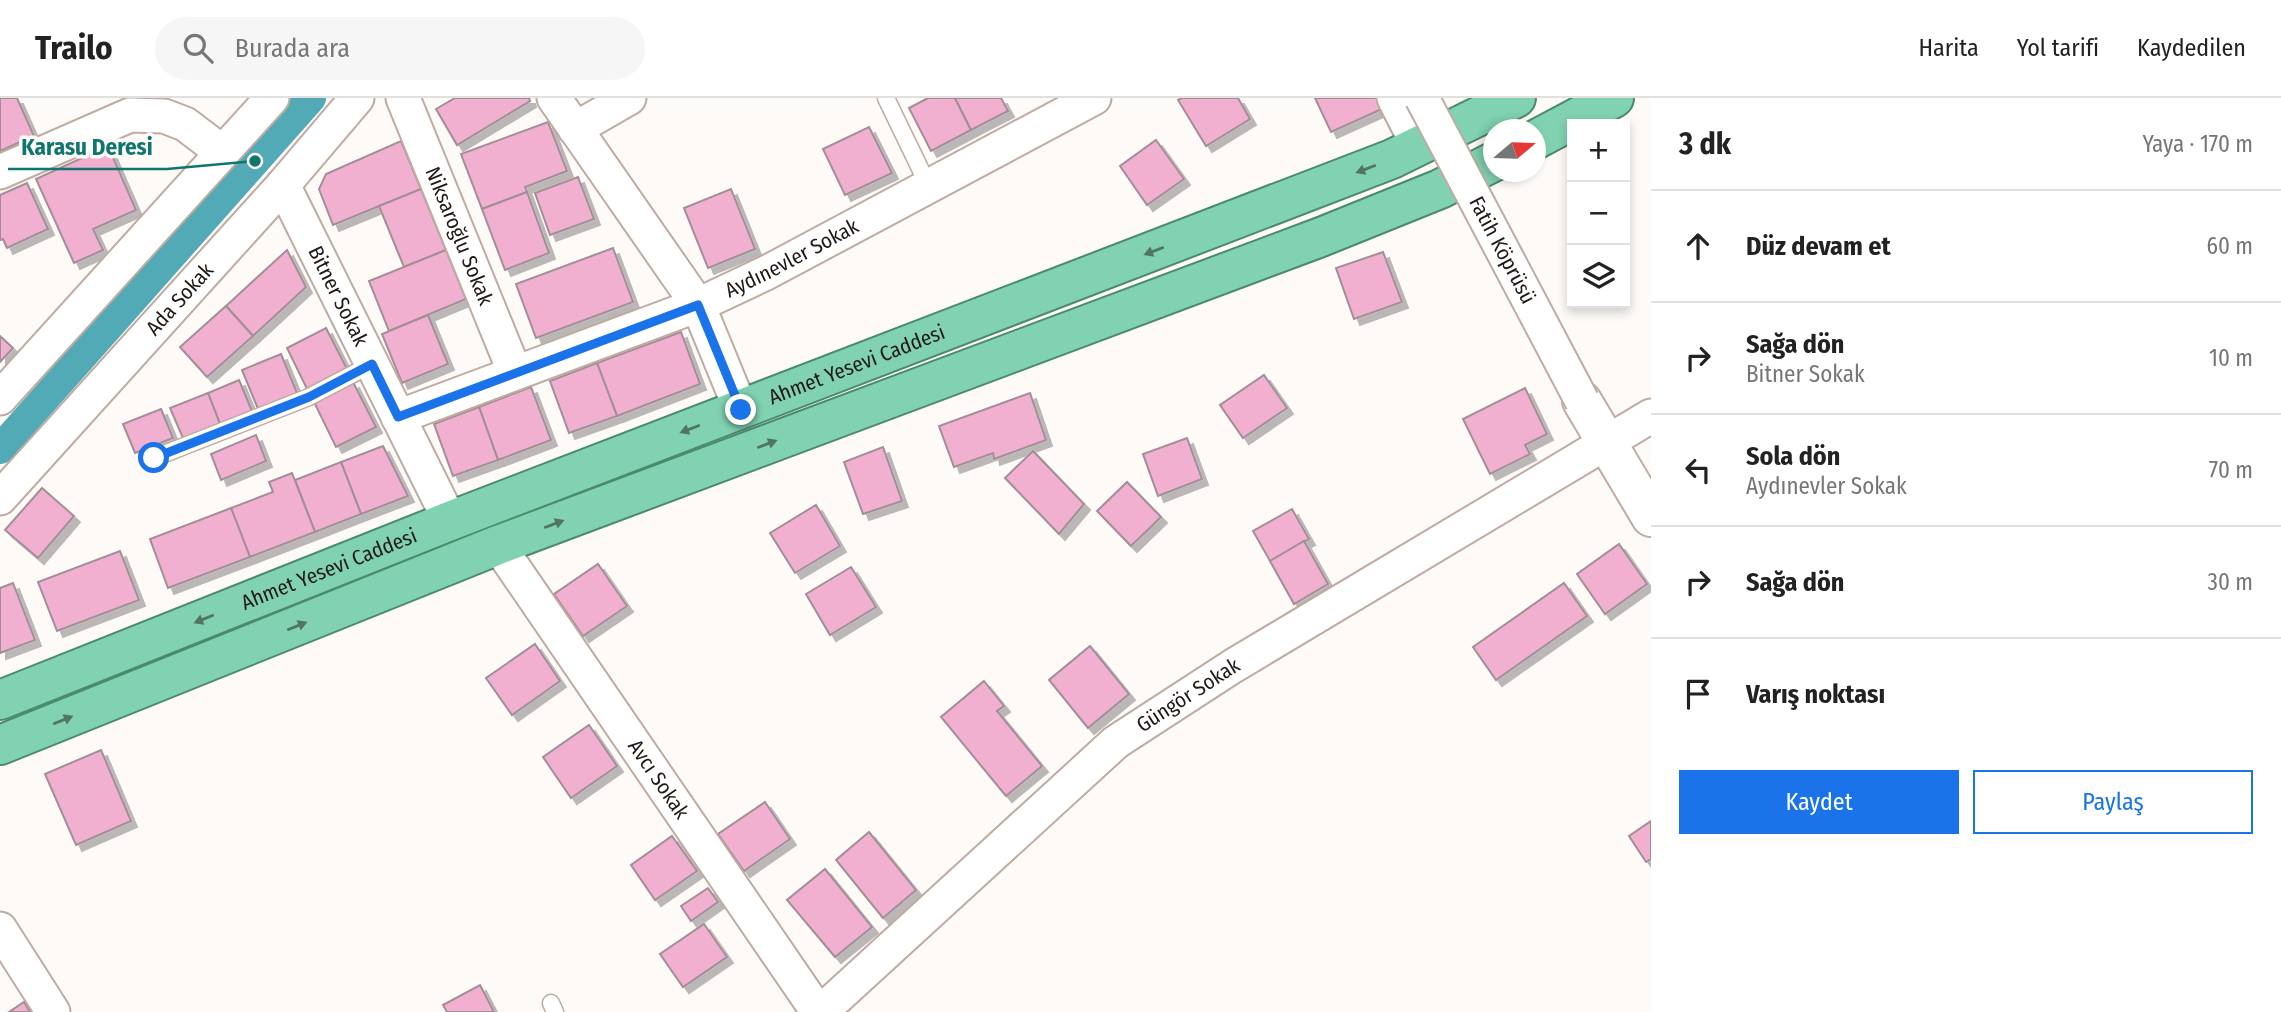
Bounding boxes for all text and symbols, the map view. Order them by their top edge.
search box [155,17,645,80]
text: Trailo [35,28,113,68]
icon: search [179,29,217,67]
text: Burada ara [235,33,350,64]
text: Harita [1919,34,1979,62]
text: Yol tarifi [2017,34,2099,62]
text: Kaydedilen [2137,34,2246,62]
north arrow [1483,119,1546,182]
map controls [1567,119,1630,308]
button: + [1567,119,1630,182]
callout: Karasu Deresi [8,125,167,169]
text: 3 dk [1679,126,1731,162]
text: Yaya · 170 m [2142,130,2253,158]
text: Karasu Deresi [21,133,153,161]
street label: Niksaroğlu Sokak [419,163,499,309]
one-way arrow [1356,163,1377,174]
button: − [1567,182,1630,245]
street label: Fatih Köprüsü [1463,192,1541,308]
street label: Aydınevler Sokak [721,213,863,303]
icon: ahead [1679,227,1717,265]
text: Düz devam et [1746,231,1891,262]
text: 60 m [2207,232,2253,260]
street label: Bitner Sokak [302,242,374,351]
one-way arrow [1143,245,1164,256]
button: layers [1567,245,1630,308]
street label: Ada Sokak [140,257,219,341]
street label: Ahmet Yesevi Caddesi [765,319,949,410]
text: Sağa dön [1746,329,1845,360]
icon: right [1679,339,1717,377]
text: 10 m [2209,344,2253,372]
text: Bitner Sokak [1746,360,1865,388]
route end [725,394,756,425]
one-way arrow [679,424,700,435]
one-way arrow [757,439,778,450]
text: Sola dön [1746,441,1840,472]
route start [138,442,169,473]
icon: left [1679,451,1717,489]
text: 70 m [2209,456,2253,484]
text: Aydınevler Sokak [1746,472,1907,500]
one-way arrow [544,519,565,530]
street label: Ahmet Yesevi Caddesi [237,523,421,616]
icon: right [1679,563,1717,601]
text: Sağa dön [1746,567,1845,598]
text: 30 m [2208,568,2253,596]
one-way arrow [194,613,215,624]
one-way arrow [287,621,308,632]
street label: Güngör Sokak [1132,652,1245,738]
icon: arrive [1679,675,1717,713]
text: Varış noktası [1746,679,1885,710]
one-way arrow [53,714,74,725]
street label: Avcı Sokak [622,735,695,824]
button: Kaydet [1679,770,1959,834]
button: Paylaş [1973,770,2253,834]

